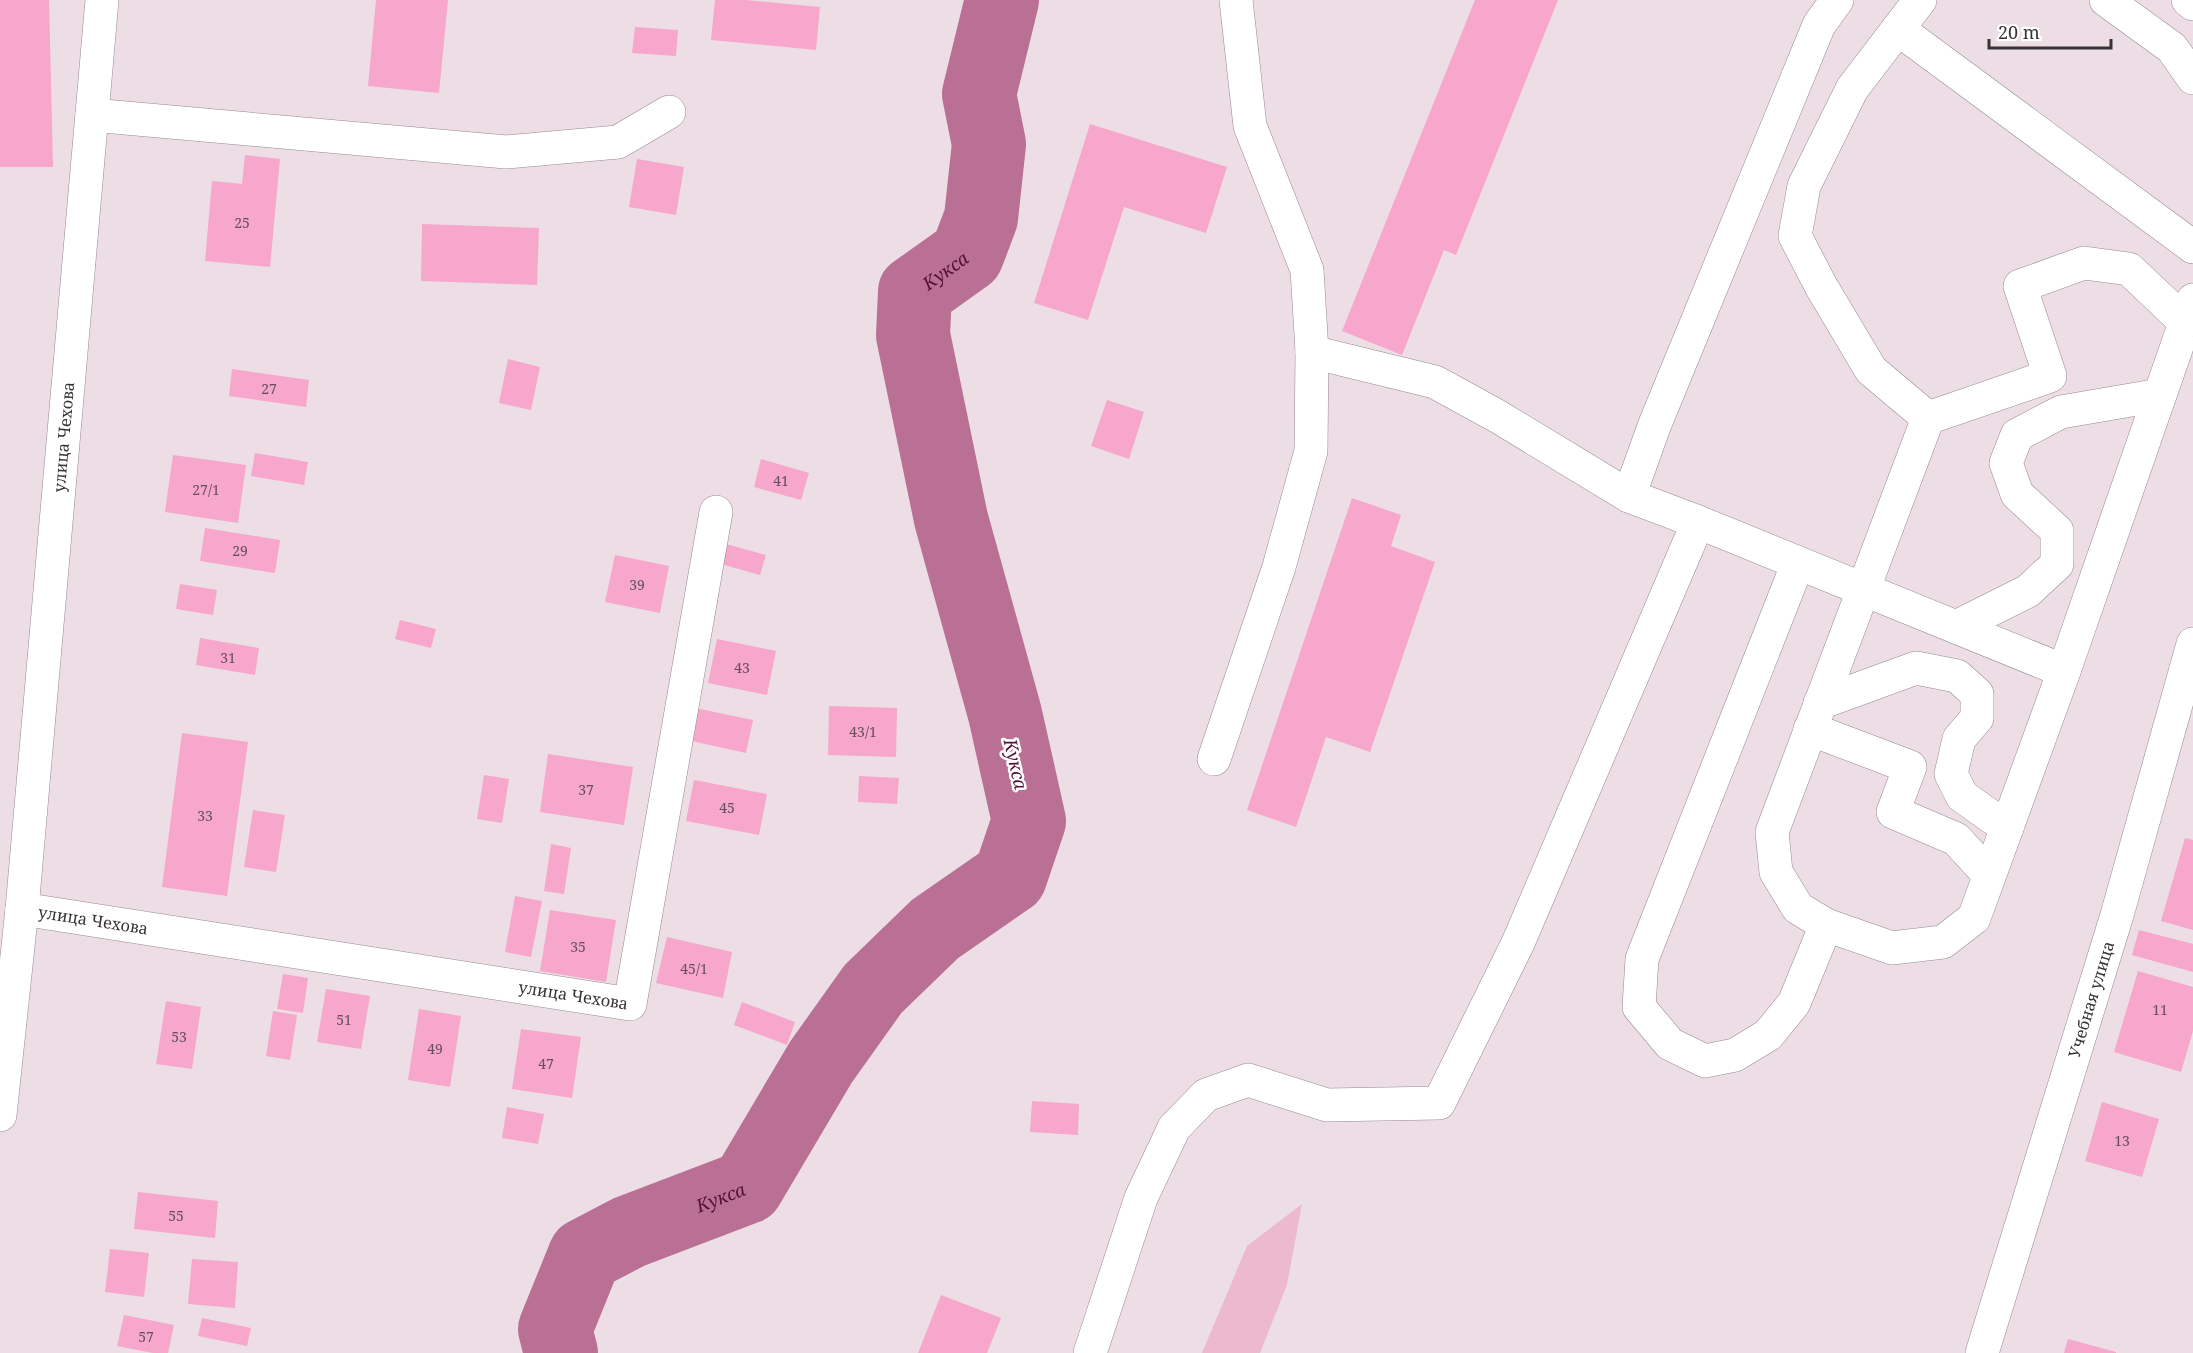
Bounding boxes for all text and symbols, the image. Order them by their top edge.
scale bar [1989,12,2110,50]
text: 20 m [1998,20,2040,44]
house number: 25 [234,213,250,232]
water label: Кукса [916,246,973,296]
house number: 27 [261,379,277,398]
street label: улица Чехова [48,381,79,493]
house number: 41 [773,471,789,490]
house number: 27/1 [192,480,220,499]
house number: 29 [232,541,248,560]
house number: 39 [629,575,645,594]
house number: 31 [220,648,236,667]
house number: 43 [734,658,750,677]
house number: 43/1 [849,722,877,741]
water label: Кукса [998,735,1033,792]
house number: 37 [578,780,594,799]
house number: 45 [719,798,735,817]
house number: 33 [197,806,213,825]
street label: улица Чехова [37,901,150,940]
house number: 35 [570,937,586,956]
street label: Учебная улица [2063,938,2119,1060]
house number: 45/1 [680,959,708,978]
street label: улица Чехова [517,976,630,1015]
house number: 11 [2152,1000,2168,1019]
house number: 51 [336,1010,352,1029]
house number: 53 [171,1027,187,1046]
house number: 49 [427,1039,443,1058]
house number: 47 [538,1054,554,1073]
house number: 13 [2114,1131,2130,1150]
water label: Кукса [691,1177,749,1218]
house number: 55 [168,1206,184,1225]
house number: 57 [138,1327,154,1346]

